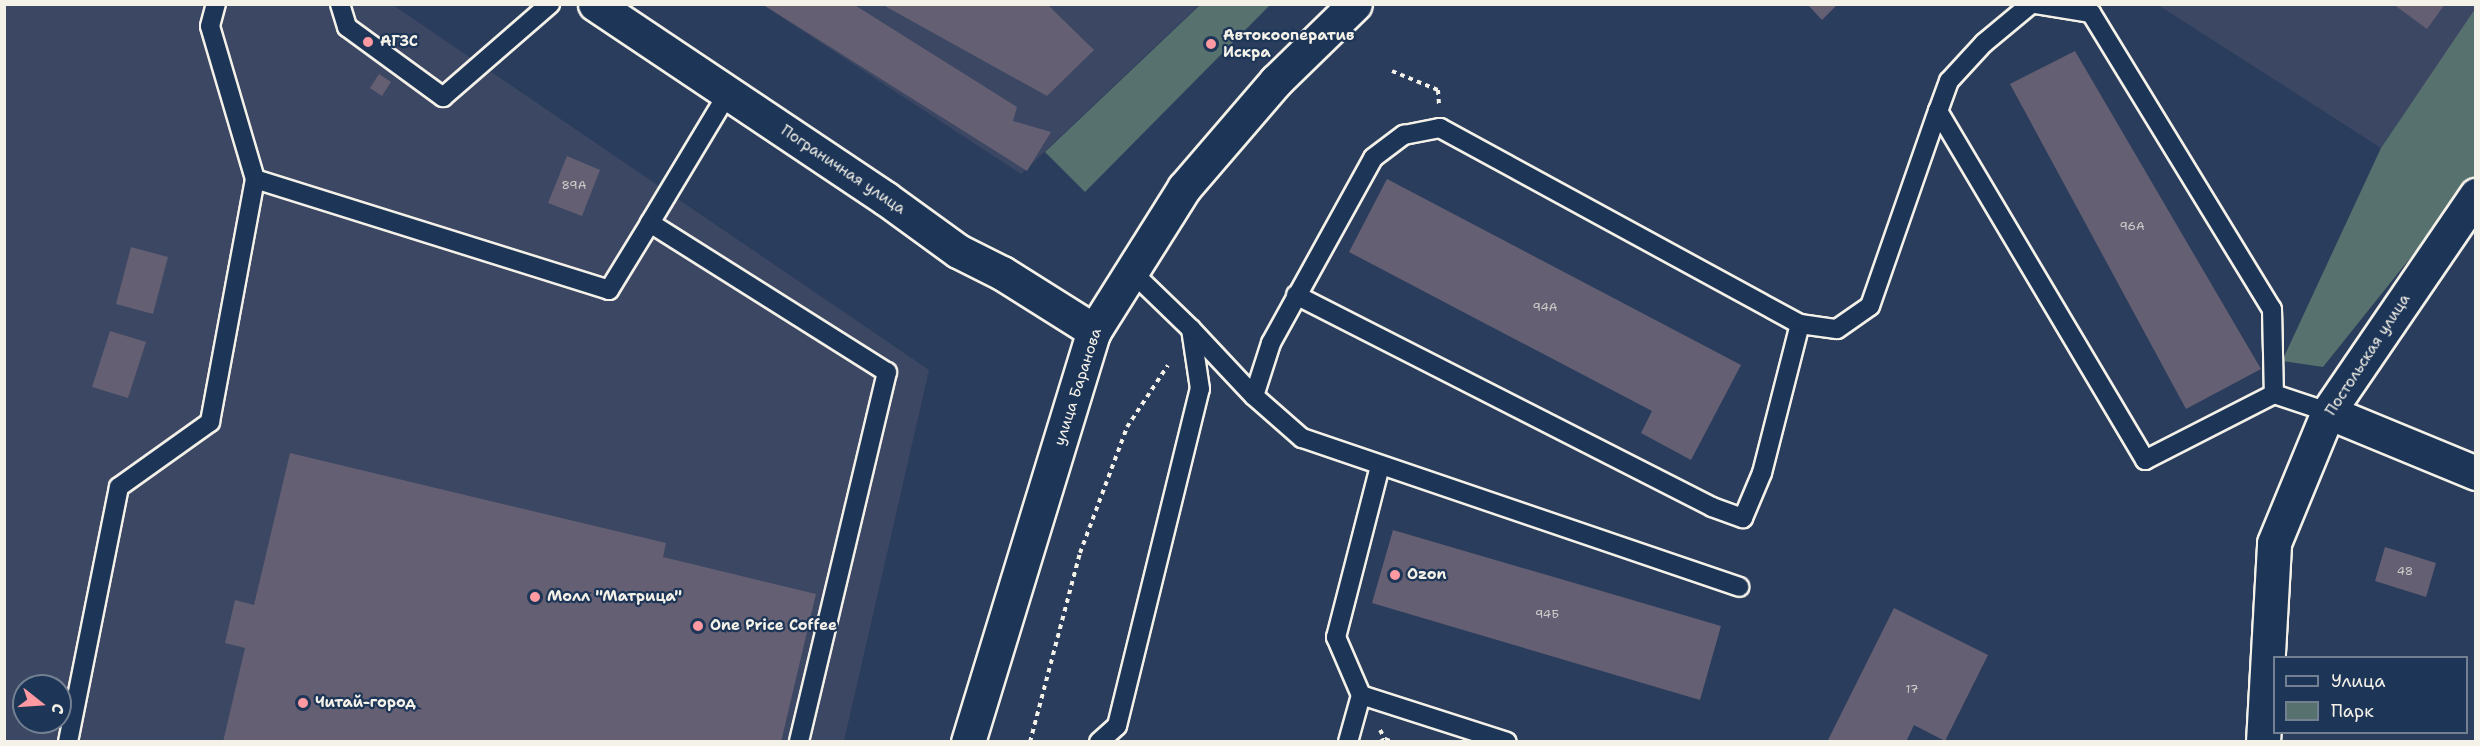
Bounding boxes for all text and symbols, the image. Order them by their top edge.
place label: Автокооператив Искра [1223,26,1354,61]
place label: АГЗС [380,33,418,51]
marker: АГЗС [361,35,375,49]
marker: Автокооператив Искра [1204,37,1218,51]
street label: Пограничная улица [777,122,909,218]
house number: 89А [562,179,586,193]
house number: 96А [2119,220,2145,234]
street label: Постольская улица [2322,291,2414,419]
house number: 94А [1532,301,1558,315]
street label: улица Баранова [1051,326,1105,448]
house number: 48 [2397,565,2413,579]
place label: Ozon [1407,566,1447,584]
marker: Ozon [1388,568,1402,582]
place label: Молл "Матрица" [547,588,682,606]
marker: Молл "Матрица" [528,590,542,604]
house number: 94Б [1535,608,1559,622]
place label: One Price Coffee [710,617,837,635]
marker: One Price Coffee [691,619,705,633]
legend [2273,656,2468,734]
text: Улица [2331,669,2385,693]
north arrow [12,674,72,734]
house number: 17 [1906,683,1918,697]
place label: Читай-город [315,694,416,712]
marker: Читай-город [296,696,310,710]
text: Парк [2331,699,2374,723]
text: С [46,701,69,717]

